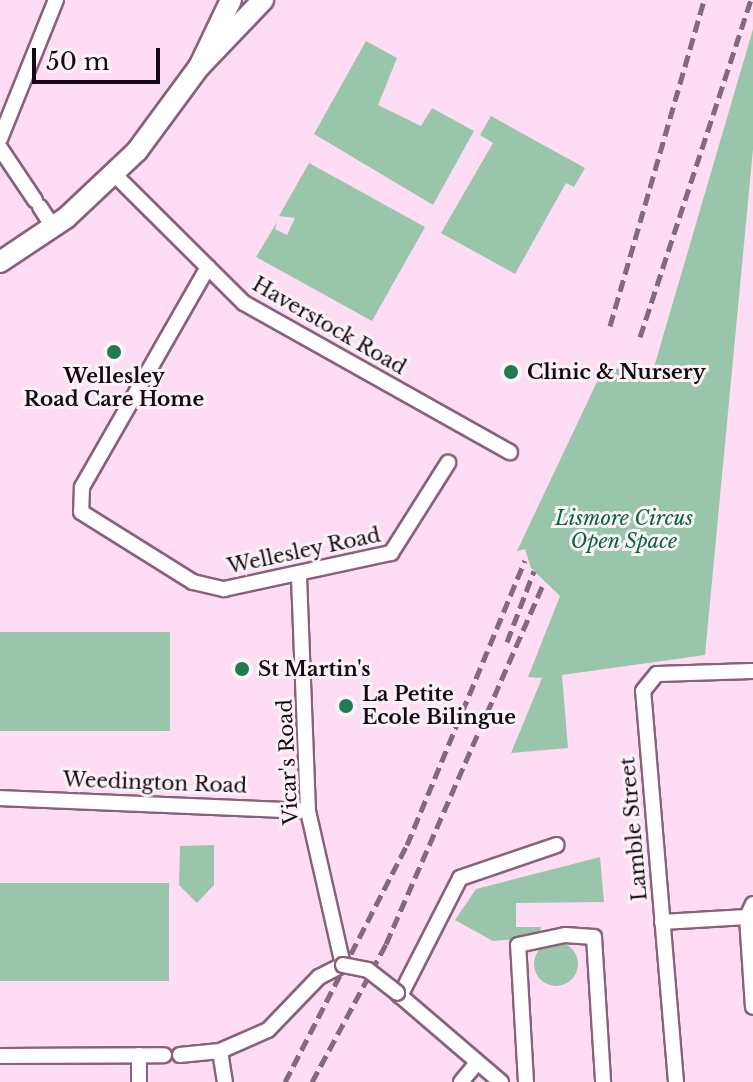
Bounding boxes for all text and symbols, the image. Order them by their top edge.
scale bar [36,32,164,82]
text: 50 m [46,47,109,76]
street label: Haverstock Road [248,272,410,380]
marker: Wellesley Road Care Home [105,343,123,361]
place label: Clinic & Nursery [527,360,706,384]
marker: Clinic & Nursery [502,363,520,381]
place label: Wellesley Road Care Home [24,364,204,411]
park label: Lismore Circus Open Space [555,506,693,553]
street label: Wellesley Road [225,523,383,579]
place label: St Martin's [258,657,371,681]
marker: St Martin's [233,660,251,678]
place label: La Petite Ecole Bilingue [362,682,516,729]
marker: La Petite Ecole Bilingue [337,697,355,715]
street label: Vicar's Road [273,699,303,825]
street label: Lamble Street [616,756,652,902]
street label: Weedington Road [62,768,248,798]

